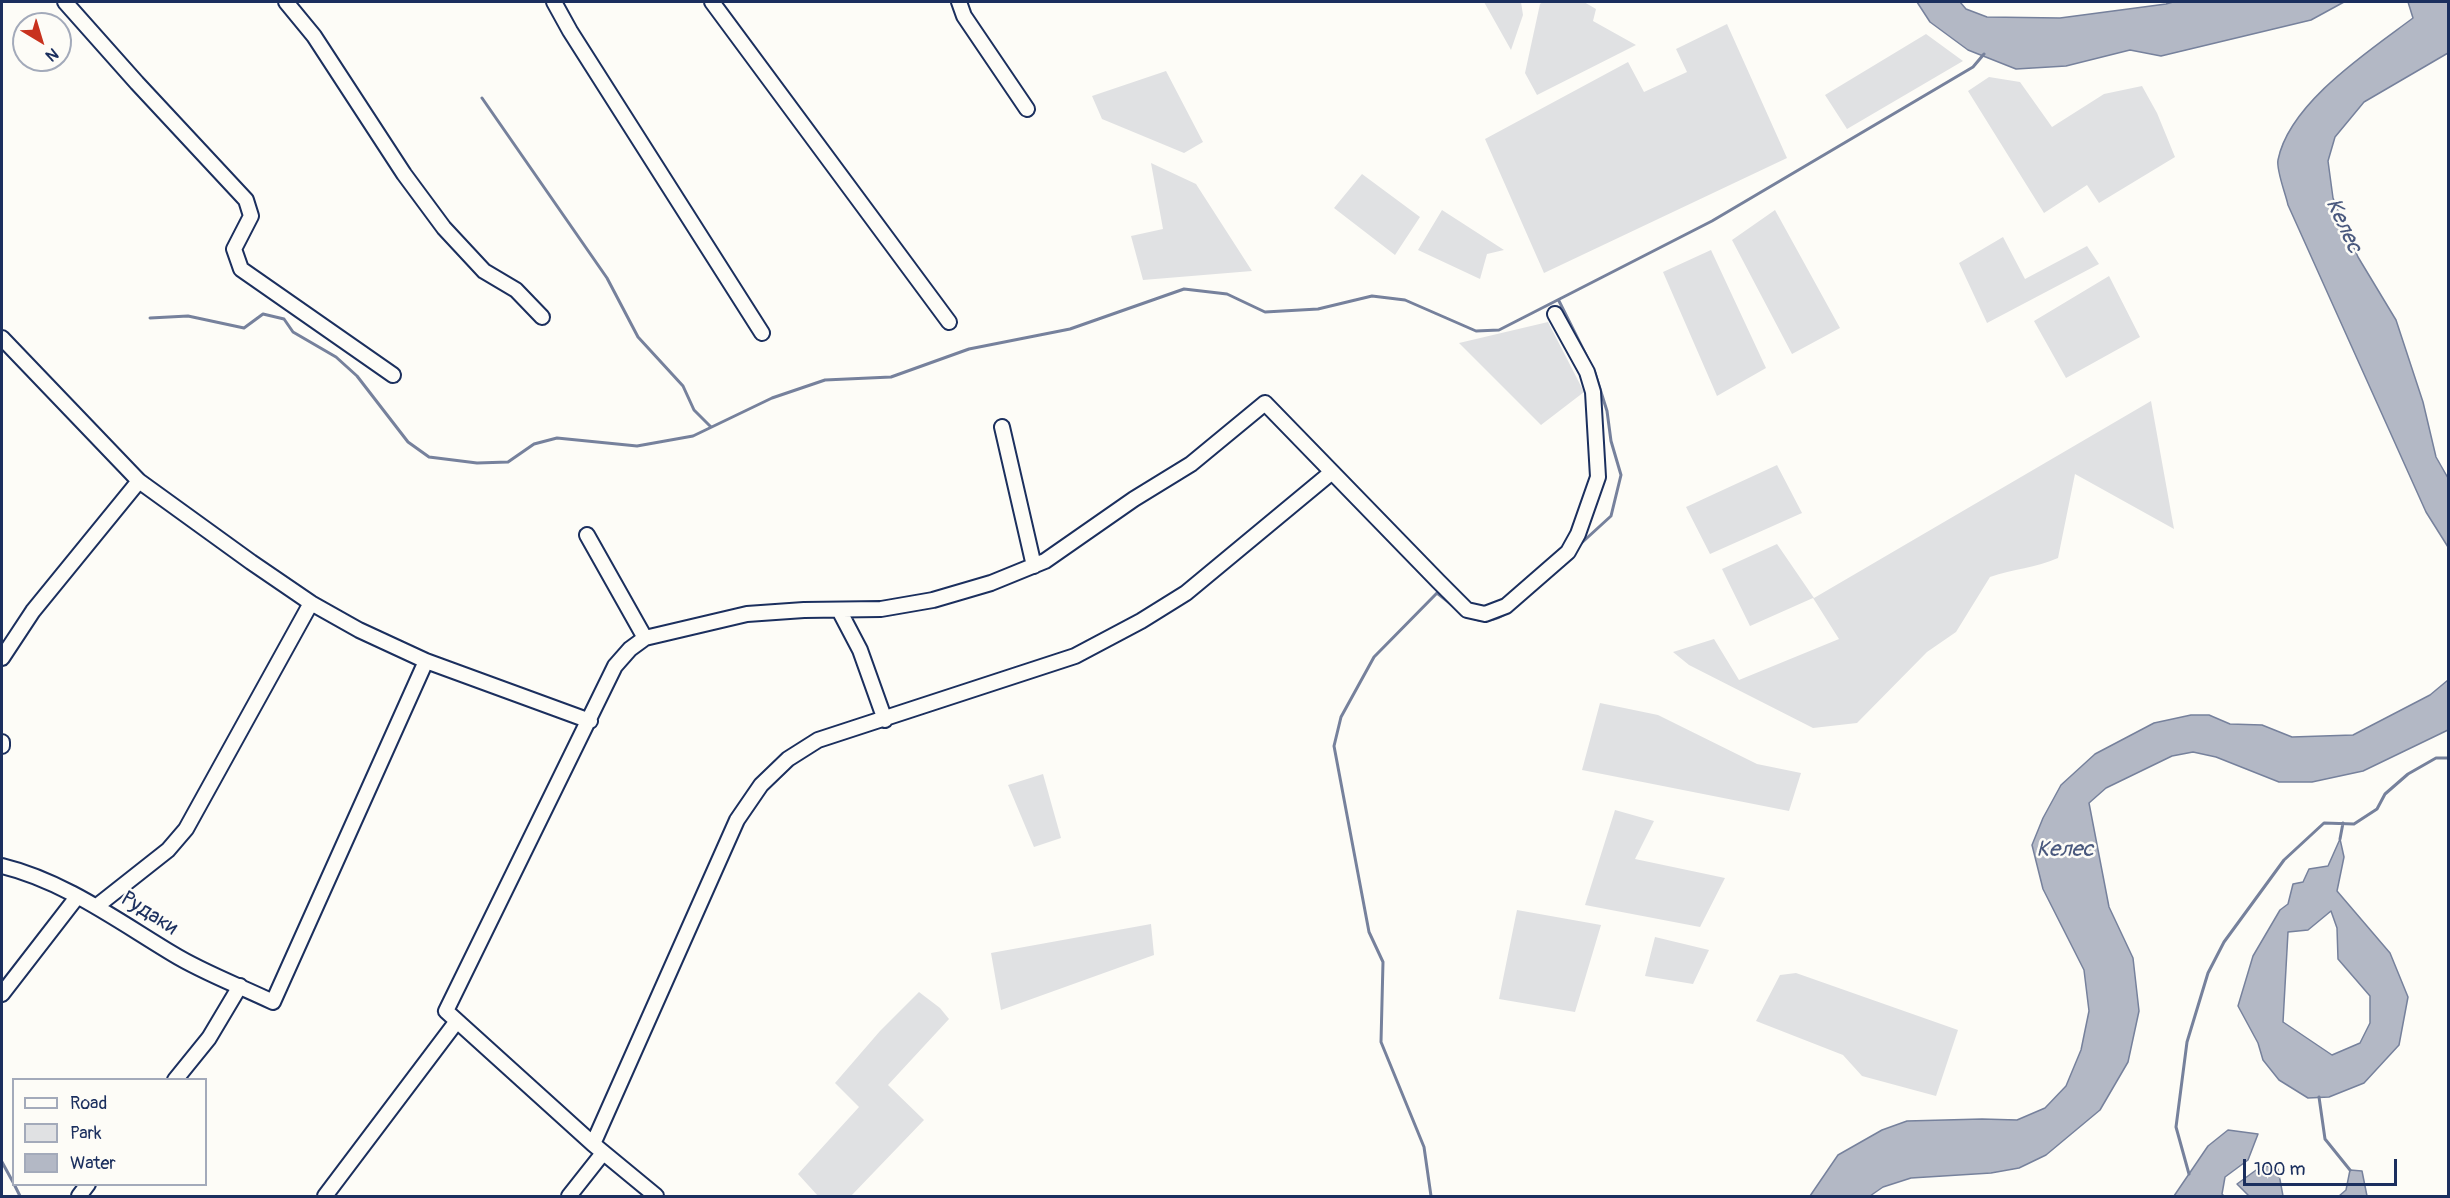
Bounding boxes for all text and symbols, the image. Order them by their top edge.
north arrow [12,12,72,72]
text: N [41,43,62,66]
water label: Келес [2319,195,2367,257]
water label: Келес [2036,837,2094,863]
street label: Рудаки [116,887,182,941]
legend [12,1078,207,1186]
text: Road [70,1092,107,1115]
text: Park [70,1122,102,1145]
scale bar [2246,1147,2400,1185]
text: Water [70,1152,116,1175]
text: 100 m [2254,1158,2306,1181]

